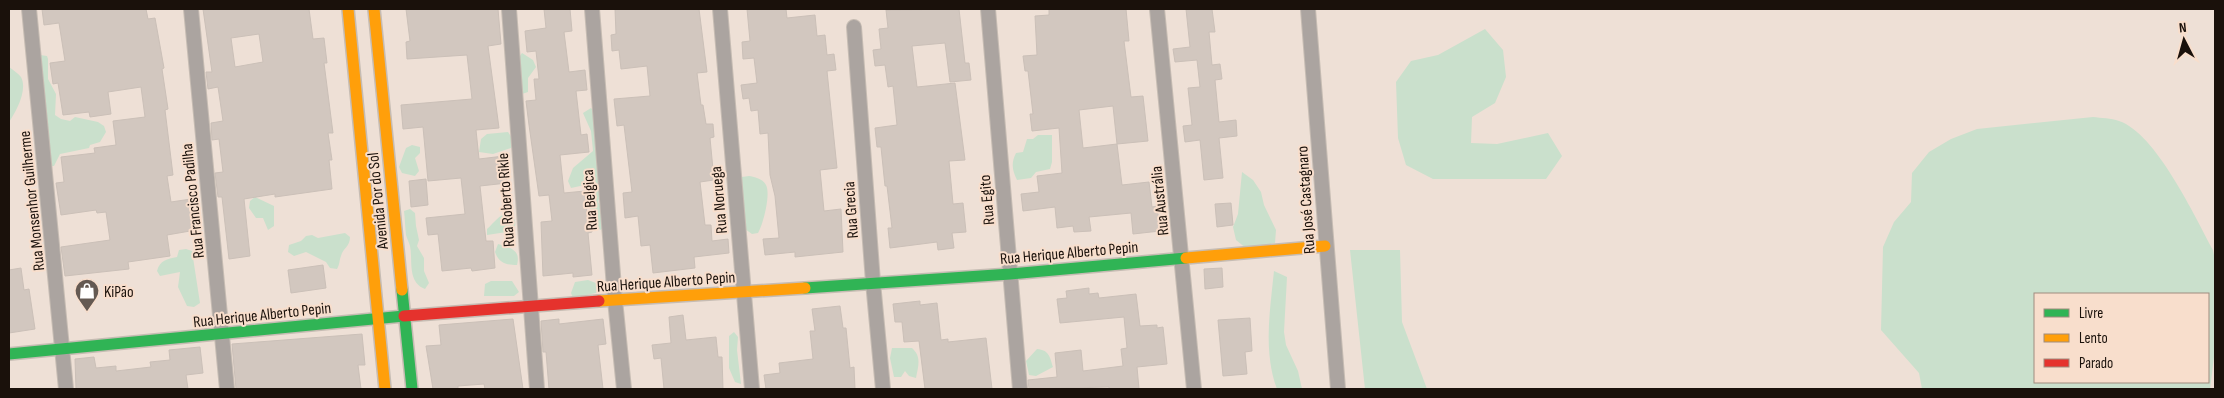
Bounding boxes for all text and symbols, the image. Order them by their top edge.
north arrow [2159,15,2209,65]
text: N [2178,19,2187,36]
street label: Rua Monsenhor Guilherme [16,130,49,272]
street label: Rua Francisco Padilha [178,143,209,259]
street label: Rua José Castagnaro [1293,145,1320,255]
street label: Avenida Por do Sol [364,151,393,251]
street label: Rua Roberto Rikle [494,152,519,248]
street label: Rua Noruega [707,165,732,234]
street label: Rua Austrália [1147,165,1174,237]
street label: Rua Belgica [579,169,602,231]
street label: Rua Egito [976,174,999,226]
street label: Rua Grecia [840,181,863,239]
street label: Rua Herique Alberto Pepin [999,238,1139,269]
street label: Rua Herique Alberto Pepin [596,268,736,297]
shop icon: KiPão [74,278,100,312]
place label: KiPão [104,283,134,302]
legend [2034,293,2209,383]
street label: Rua Herique Alberto Pepin [192,299,332,332]
text: Livre [2079,304,2103,323]
text: Lento [2079,329,2108,348]
text: Parado [2079,354,2113,373]

